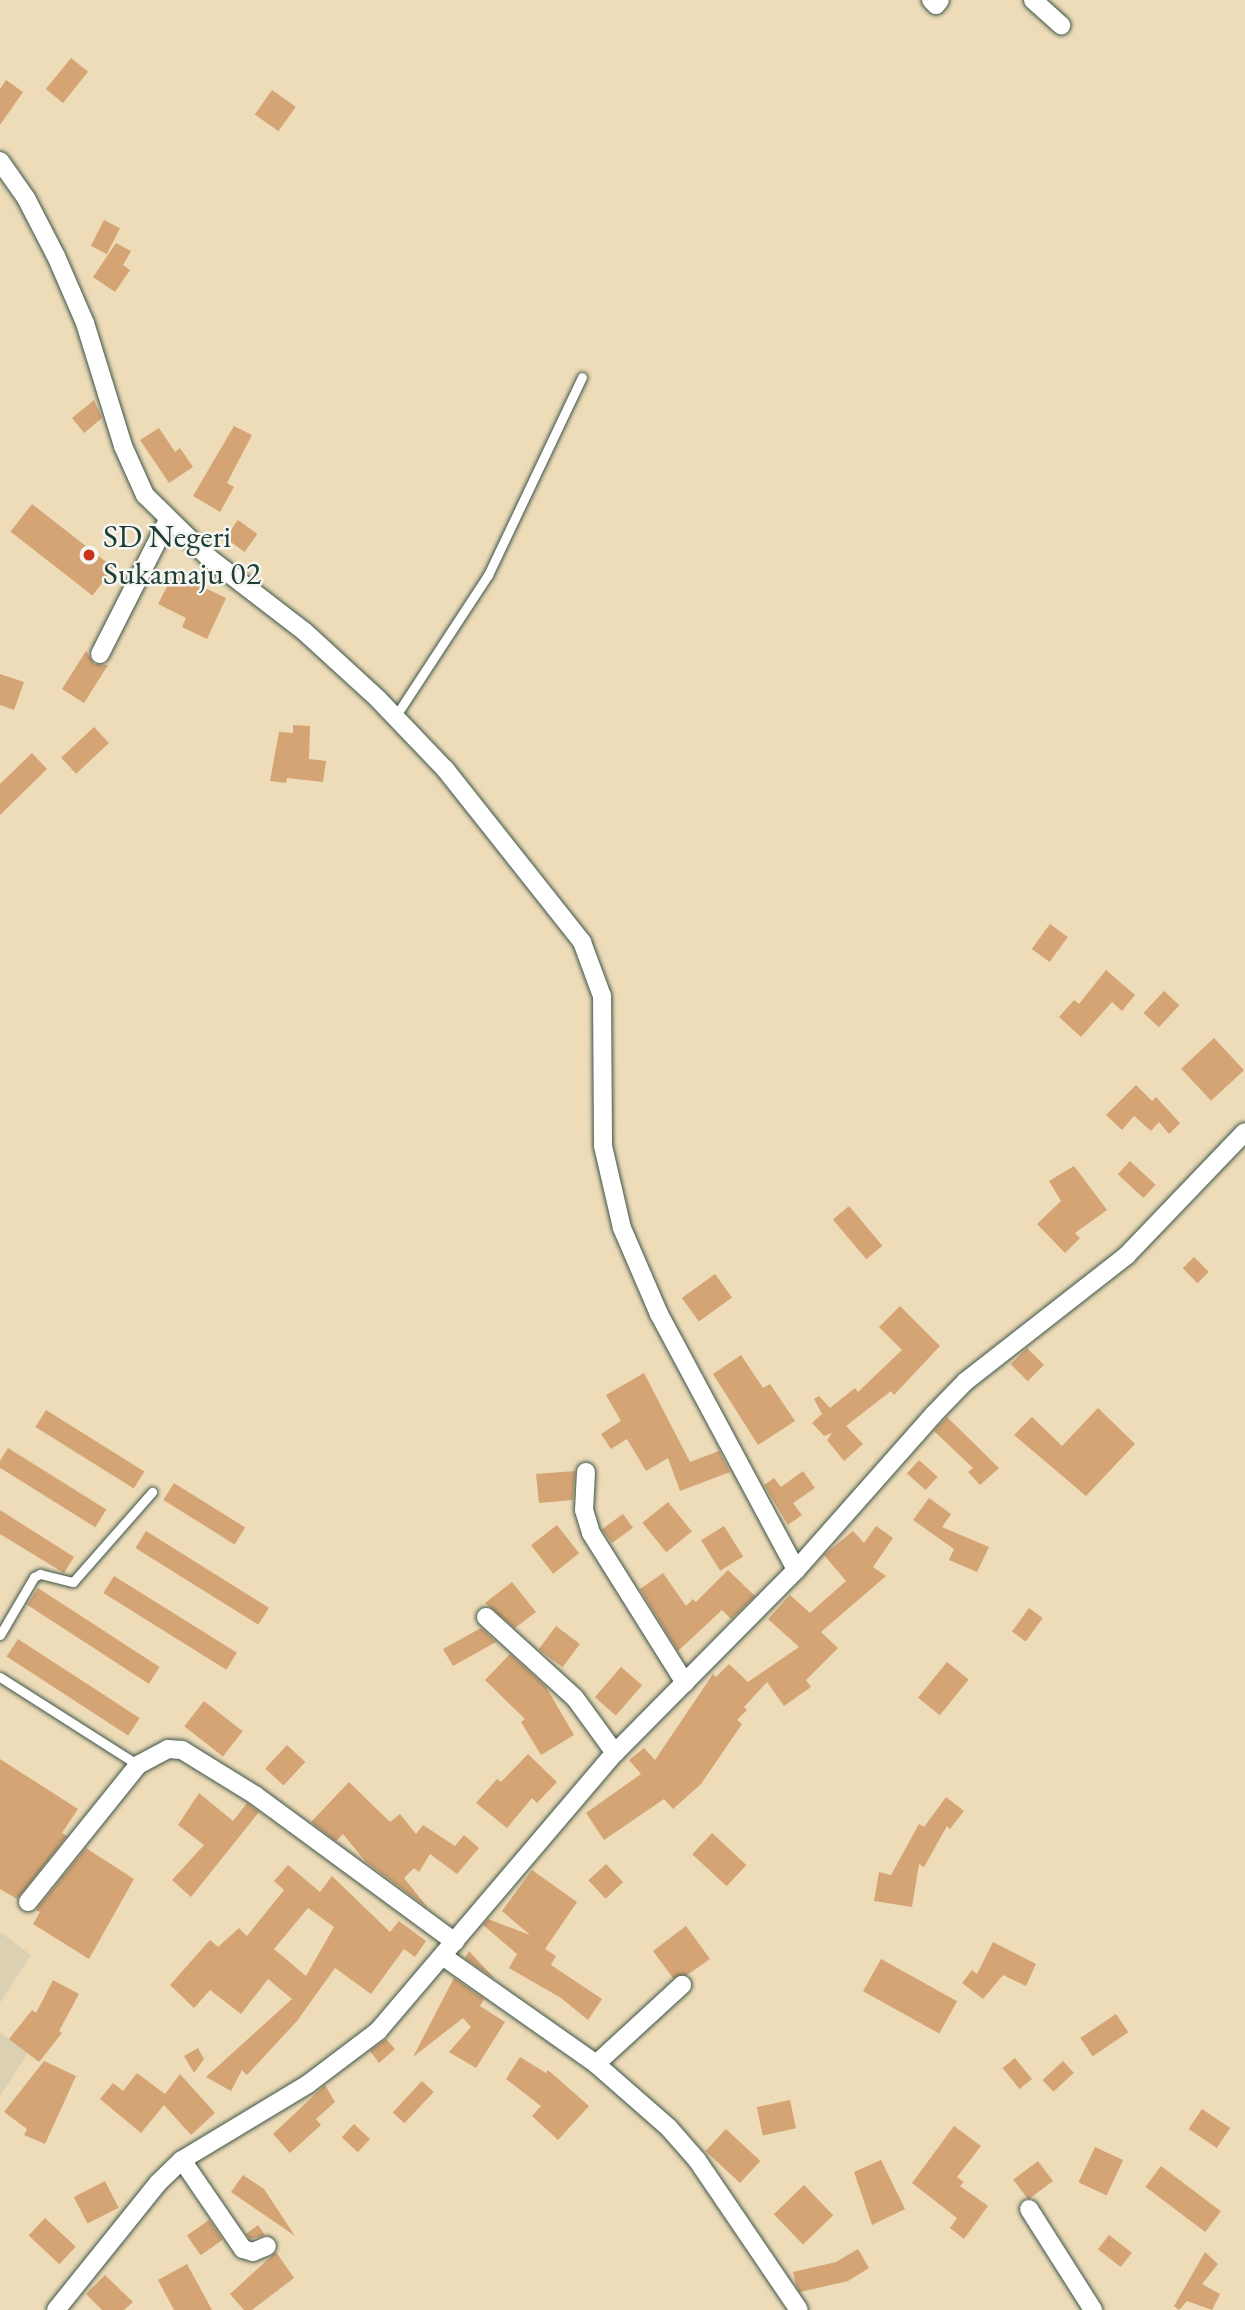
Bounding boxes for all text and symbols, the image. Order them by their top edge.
place label: SD Negeri Sukamaju 02 [103,518,261,593]
marker: SD Negeri Sukamaju 02 [81,547,97,563]

